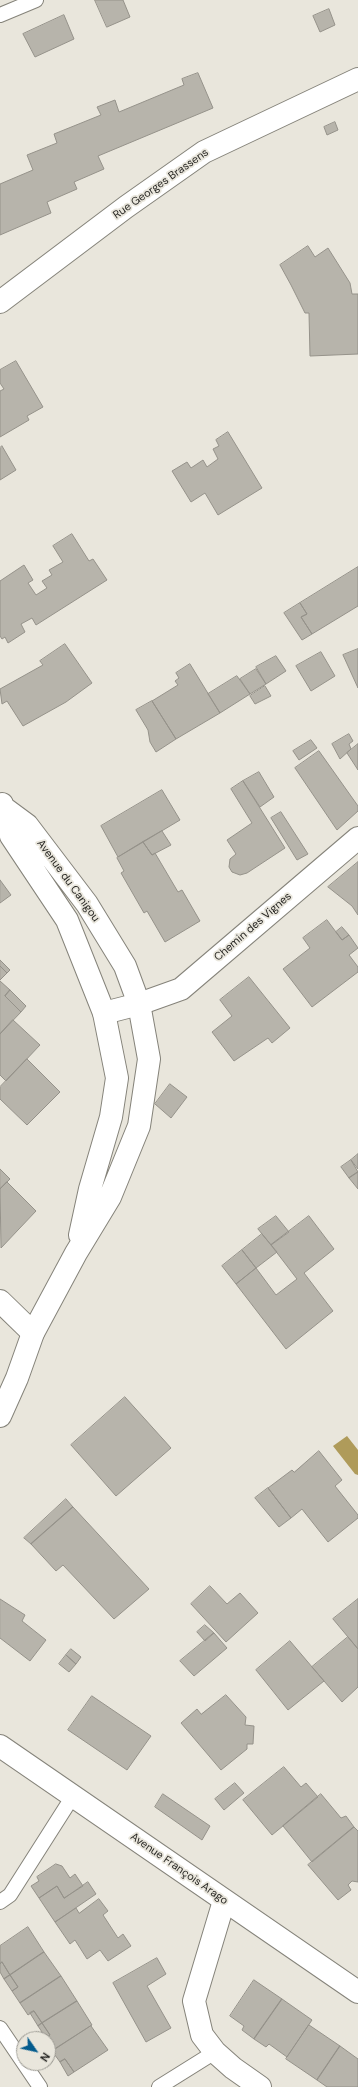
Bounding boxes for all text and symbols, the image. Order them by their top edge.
street label: Rue Georges Brassens [111,146,211,222]
street label: Avenue du Canigou [34,837,102,925]
street label: Chemin des Vignes [212,890,294,964]
street label: Avenue François Arago [128,1830,230,1908]
north arrow [16,2031,56,2071]
text: N [37,2050,53,2064]

